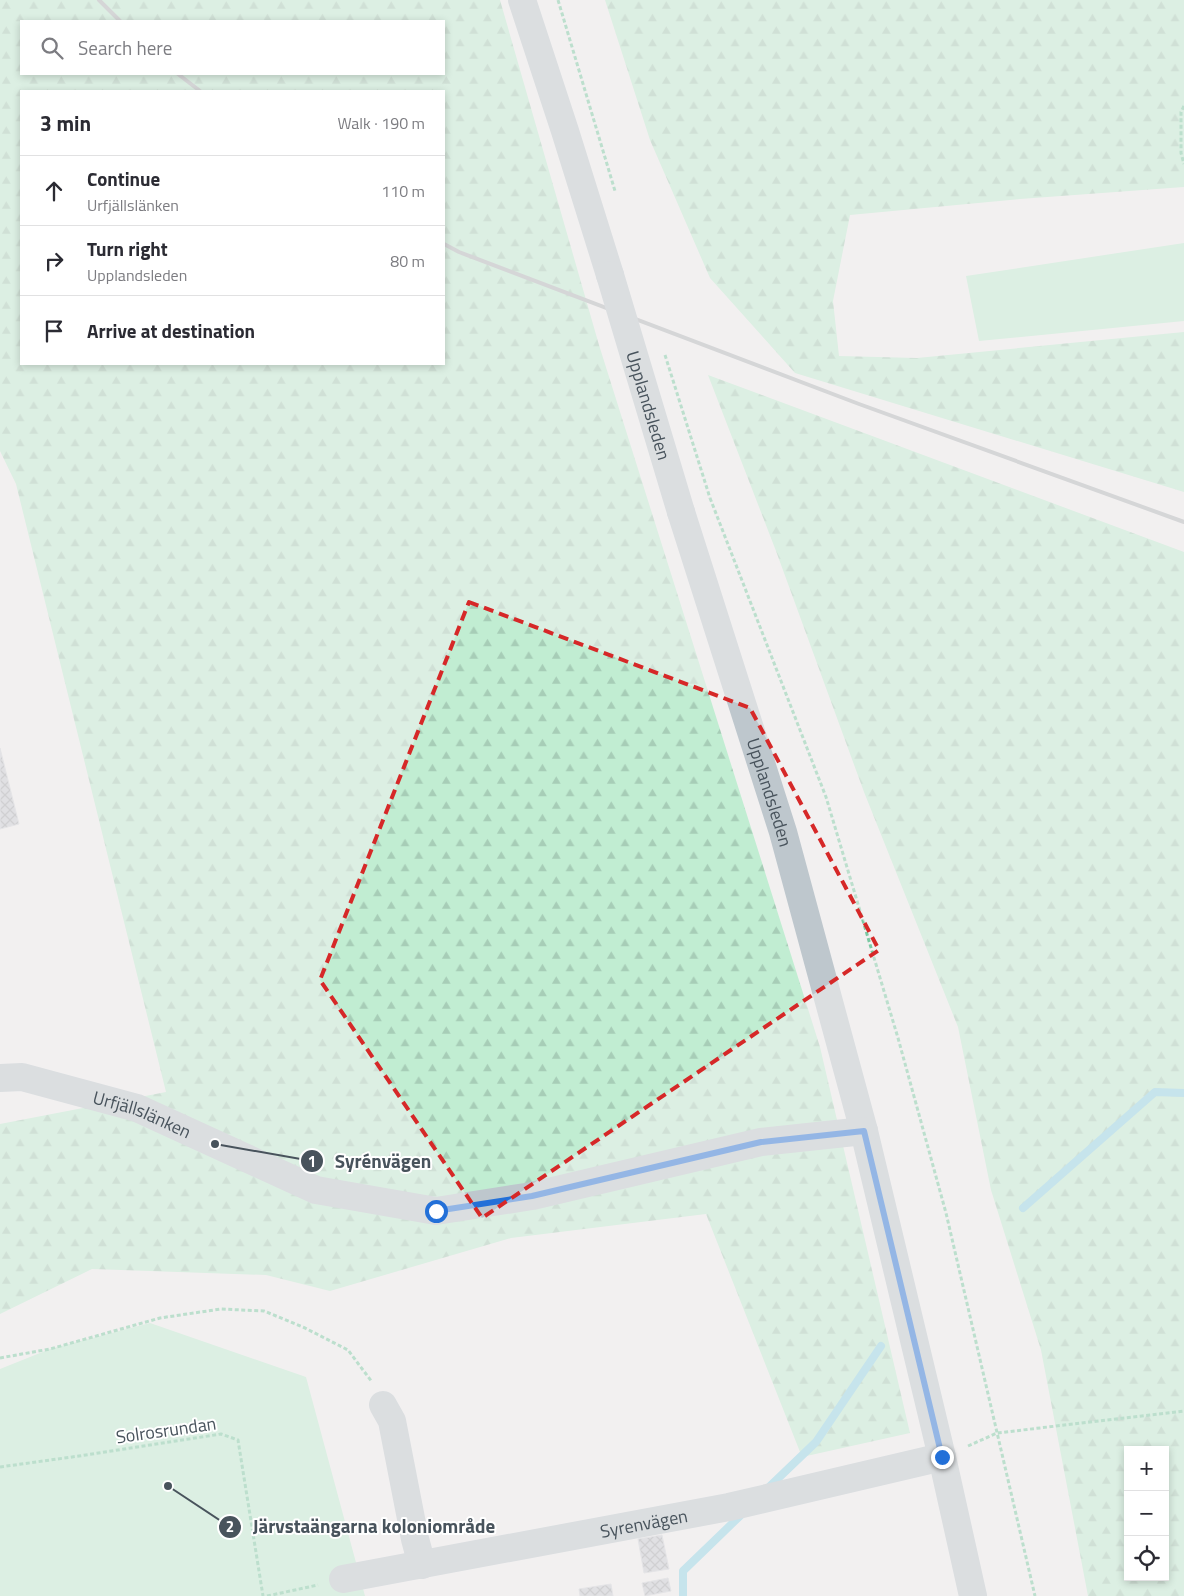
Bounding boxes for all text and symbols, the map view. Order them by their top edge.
search box [20,20,445,75]
text: Search here [78,33,172,62]
icon: search [38,34,66,62]
text: 3 min [40,107,91,139]
text: Walk · 190 m [337,111,425,135]
text: Continue [87,164,160,193]
icon: ahead [40,177,68,205]
text: 110 m [381,179,425,203]
text: Urfjällslänken [87,193,179,217]
text: Turn right [87,234,168,263]
icon: right [40,247,68,275]
text: 80 m [390,249,425,273]
text: Upplandsleden [87,263,187,287]
text: Arrive at destination [87,316,255,345]
icon: arrive [40,317,68,345]
street label: Upplandsleden [620,347,678,463]
street label: Upplandsleden [740,734,800,850]
street label: Urfjällslänken [90,1083,196,1145]
callout: Syrénvägen [300,1144,441,1178]
text: Syrénvägen [335,1146,431,1175]
text: 1 [308,1150,316,1173]
route start [425,1200,448,1223]
street label: Solrosrundan [114,1410,218,1450]
route end [931,1446,954,1469]
map controls [1124,1446,1169,1581]
button: + [1124,1446,1169,1491]
button: − [1124,1491,1169,1536]
street label: Syrenvägen [598,1501,690,1544]
callout: Järvstaängarna koloniområde [218,1510,505,1544]
text: Järvstaängarna koloniområde [253,1511,495,1540]
text: 2 [226,1515,234,1538]
button: locate [1124,1536,1169,1581]

